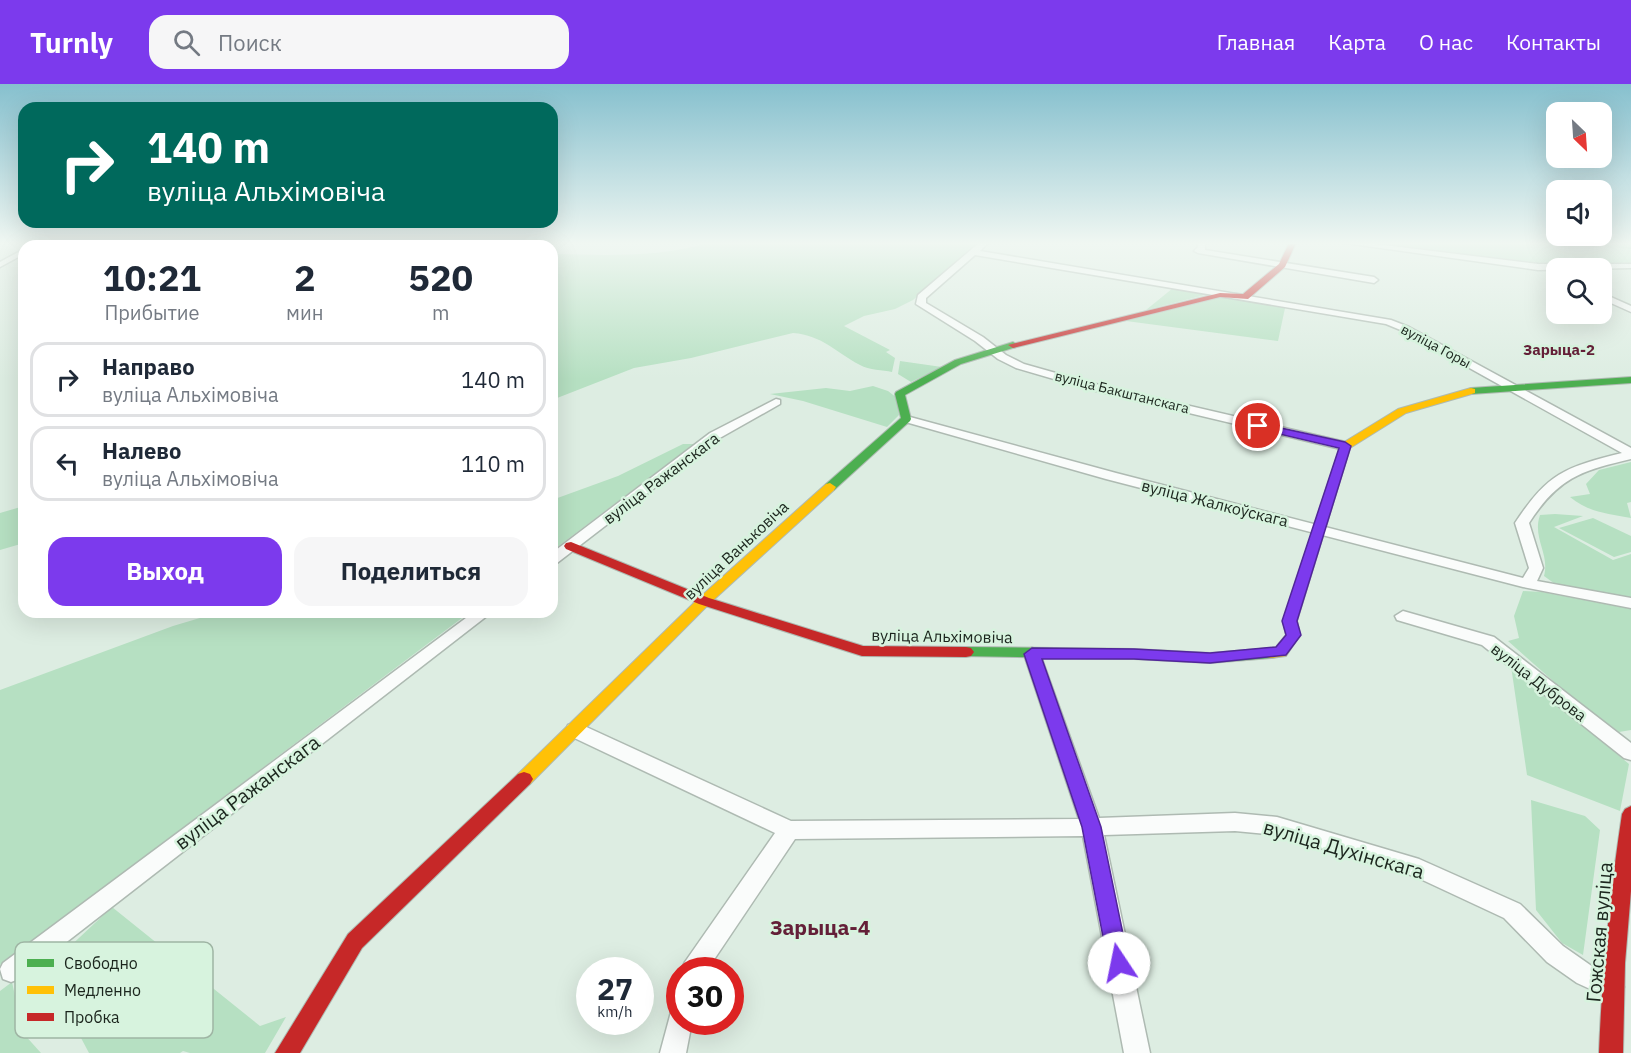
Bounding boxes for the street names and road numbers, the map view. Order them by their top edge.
street label: вуліца Горы [1398,320,1474,372]
street label: вуліца Бакштанскага [1053,367,1192,418]
street label: вуліца Ражанскага [599,428,723,528]
street label: вуліца Жалкоўскага [1140,475,1291,531]
street label: вуліца Ваньковіча [680,496,793,604]
street label: вуліца Альхімовіча [871,625,1013,647]
street label: вуліца Дуброва [1487,639,1591,726]
street label: вуліца Ражанскага [169,728,325,856]
street label: вуліца Духінскага [1260,813,1428,885]
street label: Гожская вуліца [1579,861,1619,1003]

